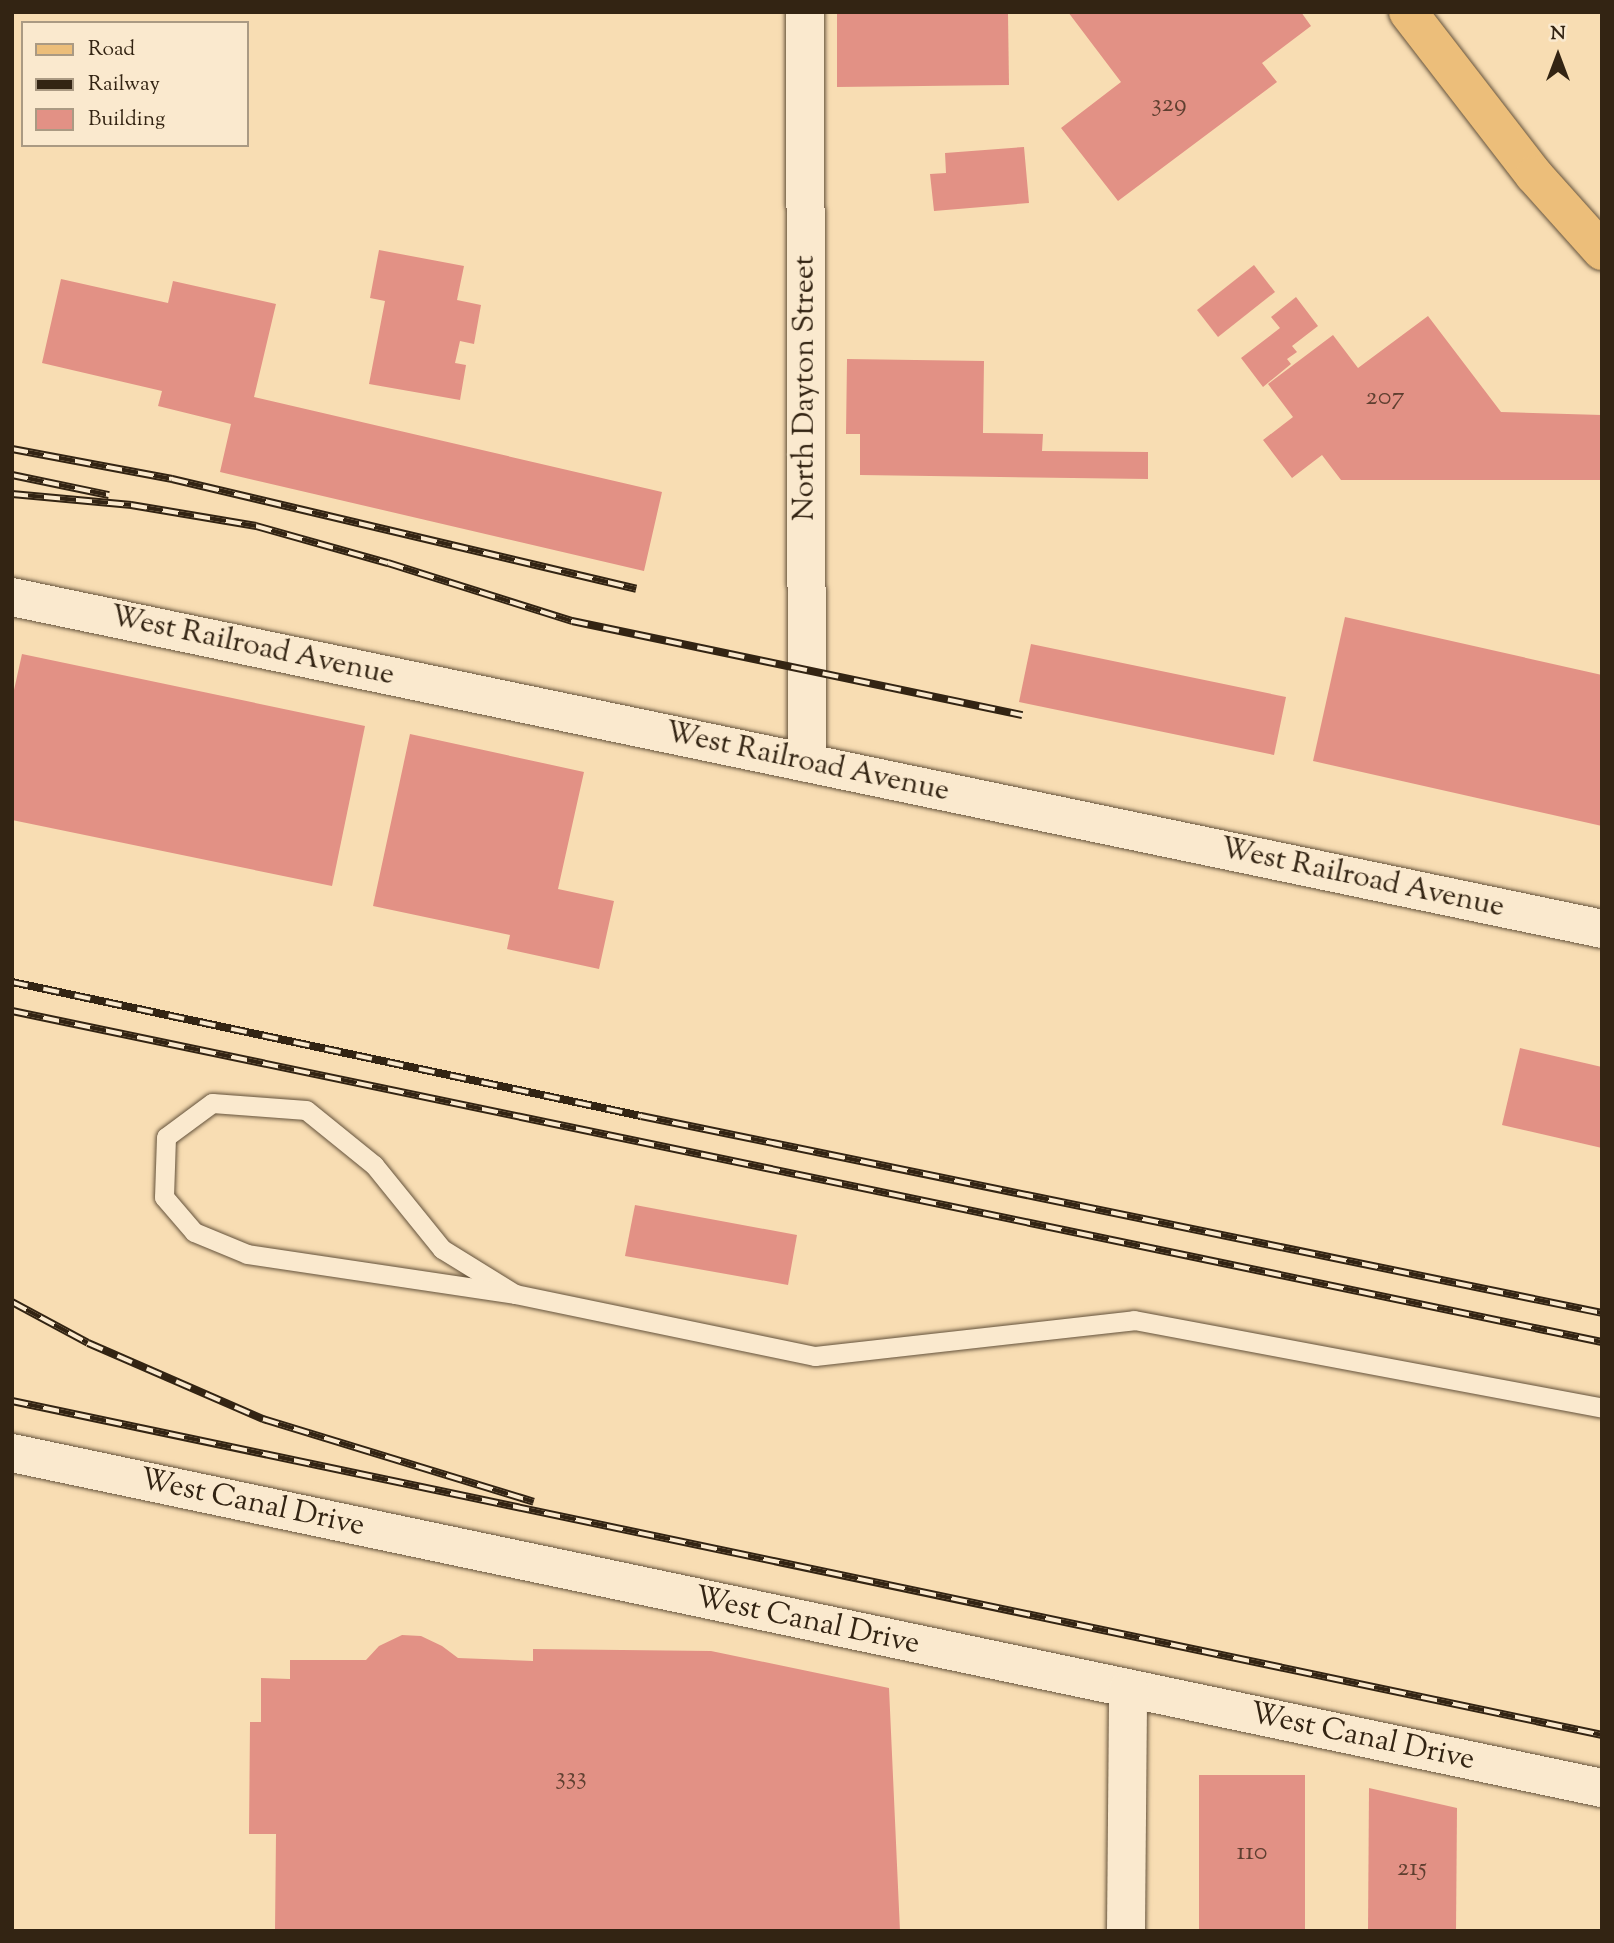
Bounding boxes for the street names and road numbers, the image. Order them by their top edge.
street label: North Dayton Street [788,255,824,521]
street label: West Railroad Avenue [107,599,397,695]
street label: West Railroad Avenue [662,715,952,811]
street label: West Railroad Avenue [1217,831,1507,927]
street label: West Canal Drive [136,1463,368,1545]
street label: West Canal Drive [691,1581,923,1663]
street label: West Canal Drive [1246,1697,1478,1779]

